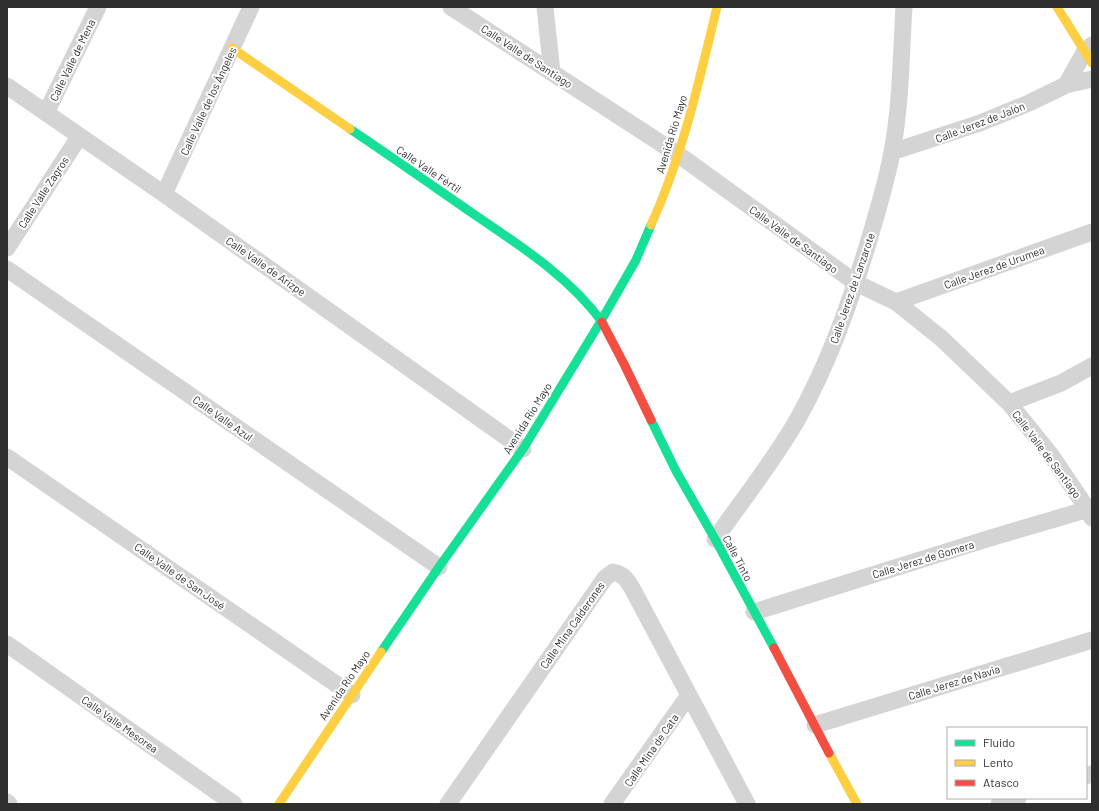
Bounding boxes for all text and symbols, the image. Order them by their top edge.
street label: Calle Valle de Mena [47,17,97,103]
street label: Calle Valle de Santiago [479,22,575,90]
street label: Calle Valle de los Ángeles [177,45,239,157]
street label: Avenida Río Mayo [653,93,689,175]
street label: Calle Jerez de Jalón [933,99,1027,145]
street label: Calle Valle Fértil [394,143,464,195]
street label: Calle Valle Zagros [15,154,71,230]
street label: Calle Valle de Santiago [747,202,841,276]
street label: Calle Jerez de Lanzarote [827,231,877,345]
street label: Calle Valle de Arizpe [224,234,308,298]
street label: Calle Jerez de Urumea [942,243,1046,291]
street label: Avenida Río Mayo [500,380,554,456]
street label: Calle Valle Azul [191,393,255,443]
street label: Calle Valle de Santiago [1010,408,1084,500]
street label: Calle Tinto [721,533,755,583]
street label: Calle Jerez de Gomera [871,537,975,581]
street label: Calle Valle de San José [132,540,228,612]
street label: Calle Mina Calderones [537,579,607,671]
street label: Avenida Río Mayo [316,648,372,722]
street label: Calle Jerez de Navia [907,662,1001,702]
street label: Calle Valle Mesorea [79,693,161,755]
street label: Calle Mina de Cata [621,711,681,789]
legend [947,727,1087,799]
text: Fluido [983,735,1015,749]
text: Lento [983,755,1013,769]
text: Atasco [983,775,1019,789]

